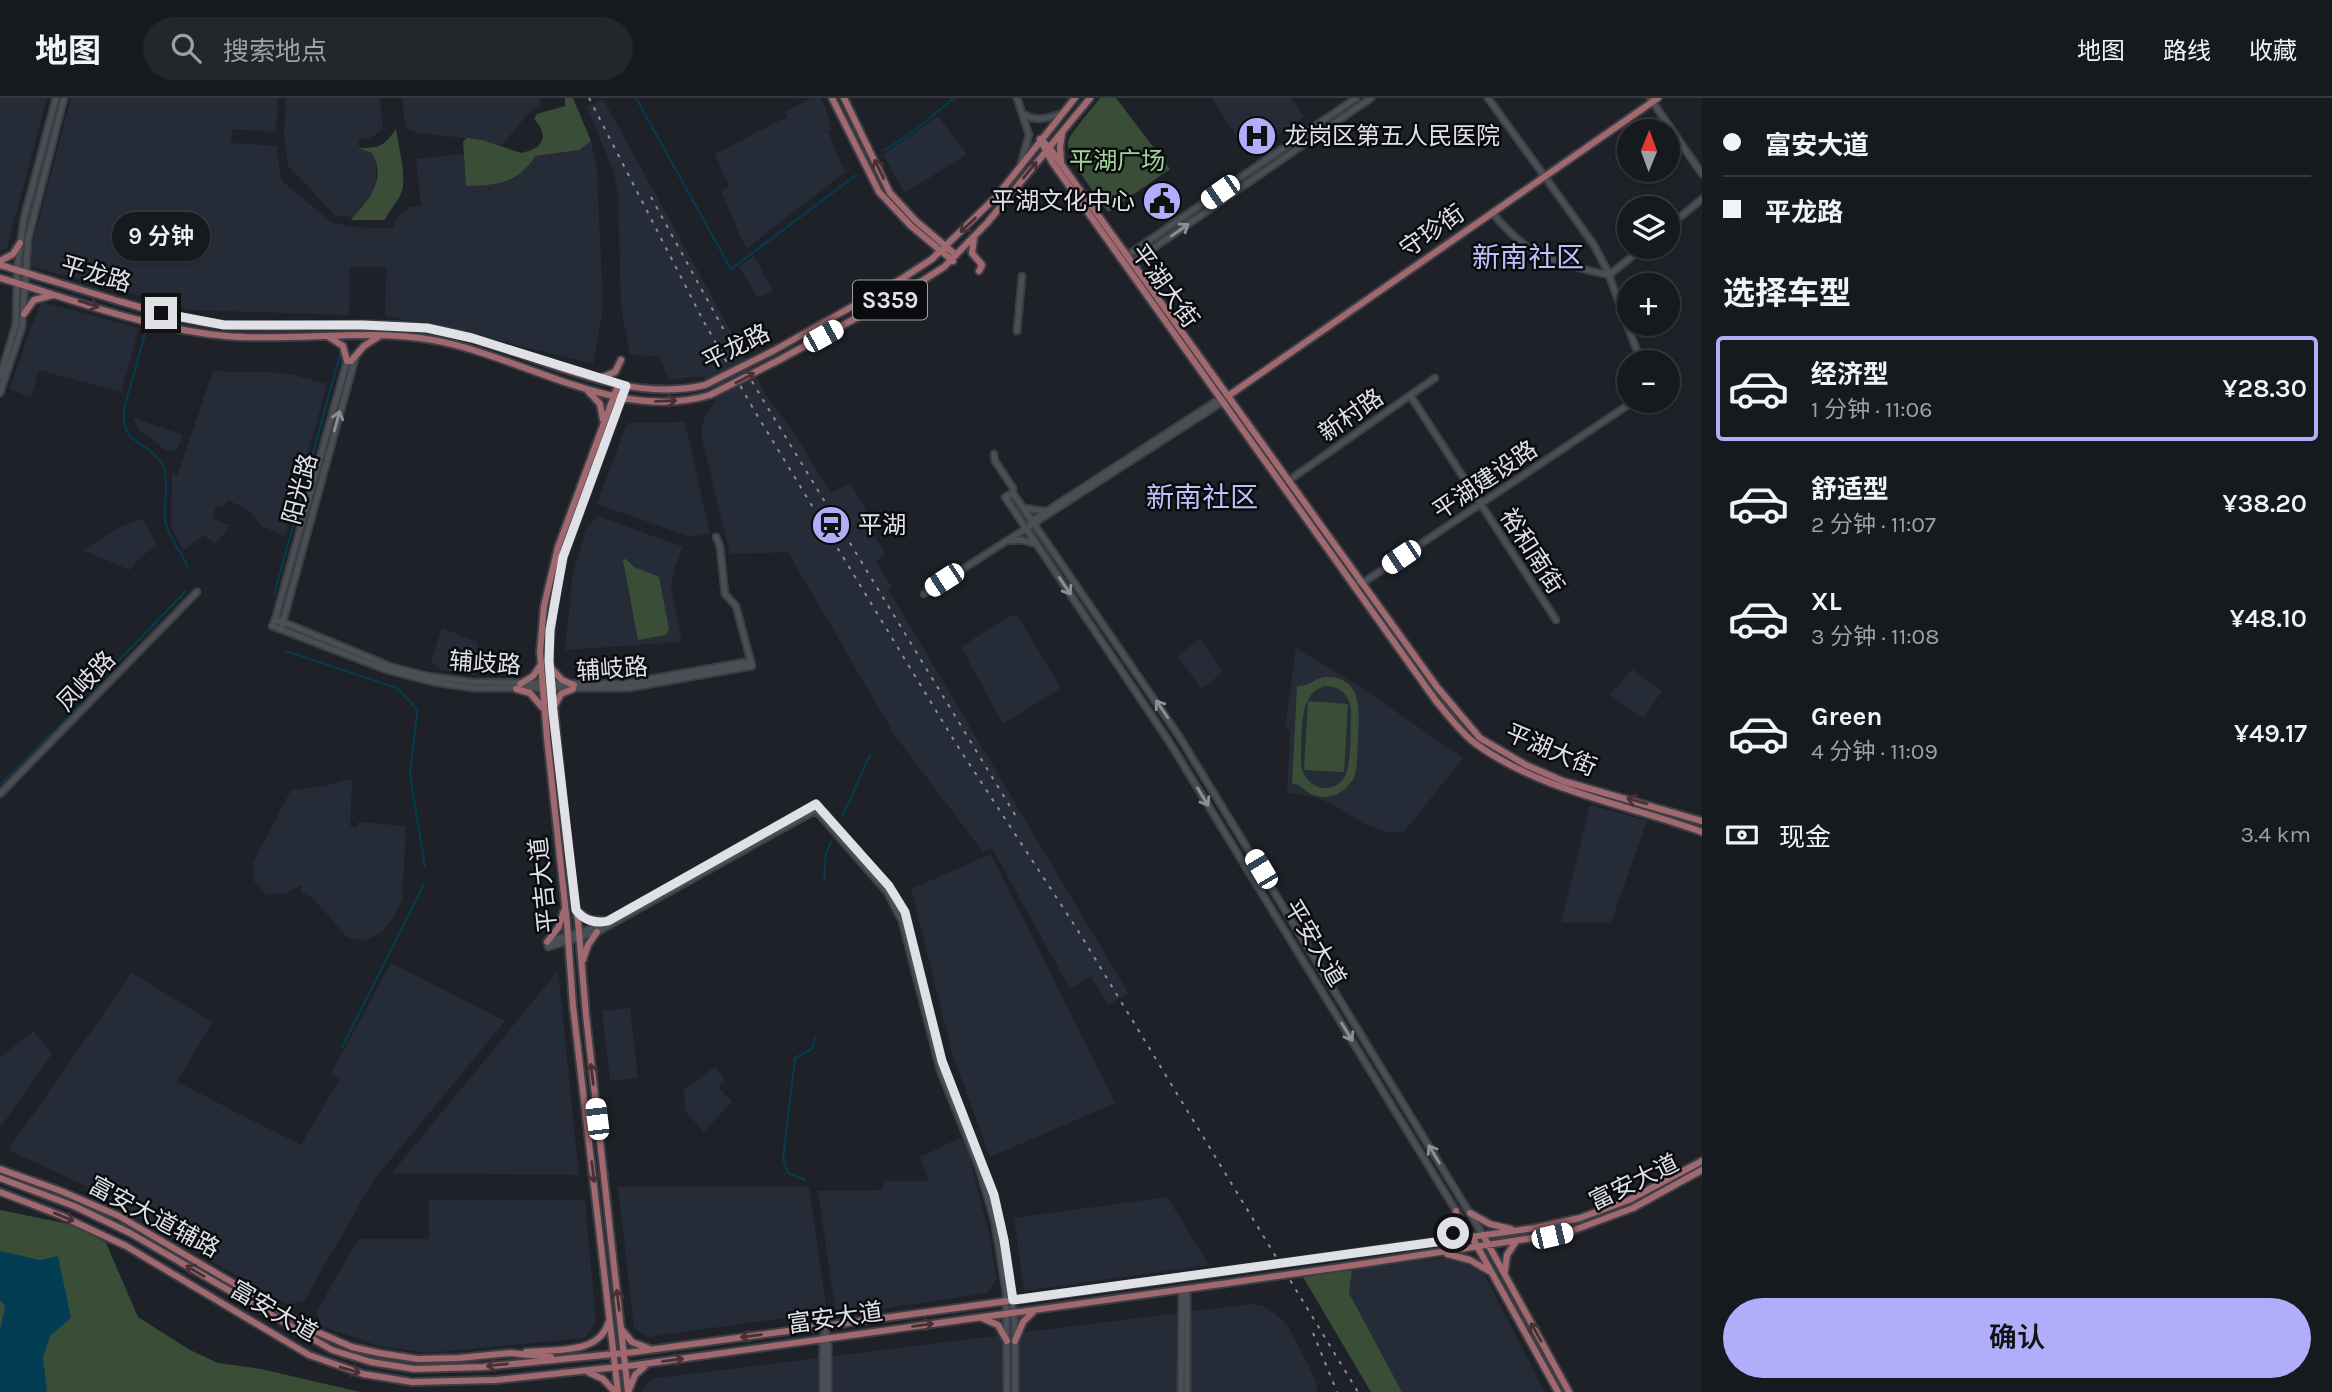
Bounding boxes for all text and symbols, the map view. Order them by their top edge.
search box [143,17,633,80]
icon: search [167,29,205,67]
text: 地图 [35,32,101,70]
text: 搜索地点 [223,36,327,67]
text: 地图 [2077,37,2125,65]
text: 路线 [2163,37,2211,65]
text: 收藏 [2249,37,2297,65]
hospital icon: 龙岗区第五人民医院 [1236,115,1278,157]
north arrow [1617,119,1680,182]
map controls [1617,119,1680,413]
place label: 龙岗区第五人民医院 [1284,122,1500,150]
text: 富安大道 [1765,130,1869,161]
park label: 平湖广场 [1069,147,1165,175]
one-way arrow [871,159,885,180]
one-way arrow [1023,161,1038,179]
car [1197,171,1244,213]
public building icon: 平湖文化中心 [1141,180,1183,222]
place label: 平湖文化中心 [991,187,1135,215]
button: layers [1617,196,1680,259]
text: 平龙路 [1765,197,1843,228]
street label: 守珍街 [1394,199,1470,263]
callout: 9 分钟 [112,212,210,260]
one-way arrow [960,217,977,234]
text: 9 分钟 [128,223,194,250]
one-way arrow [1170,223,1189,237]
street label: 平湖大街 [1125,239,1205,333]
district label: 新南社区 [1472,241,1584,274]
street label: 平龙路 [58,251,134,297]
button: + [1617,273,1680,336]
text: 选择车型 [1723,275,1851,312]
road number: S359 [853,280,927,320]
route end [145,297,177,329]
one-way arrow [78,299,100,312]
car [800,317,847,355]
street label: 平龙路 [698,318,774,376]
button: − [1617,350,1680,413]
icon: car [1727,357,1790,420]
text: 经济型 [1811,359,1889,390]
one-way arrow [734,371,755,384]
text: ¥28.30 [2222,373,2307,404]
street label: 新村路 [1313,383,1389,447]
one-way arrow [655,394,678,408]
text: 1 分钟 · 11:06 [1811,396,1932,423]
one-way arrow [332,410,345,432]
street label: 平湖建设路 [1427,435,1543,525]
street label: 阳光路 [277,451,323,527]
icon: car [1727,472,1790,535]
text: 舒适型 [1811,474,1889,505]
district label: 新南社区 [1146,481,1258,514]
text: ¥38.20 [2222,488,2307,519]
street label: 裕和南街 [1494,503,1570,599]
station icon: 平湖 [810,504,852,546]
place label: 平湖 [858,511,906,539]
text: 2 分钟 · 11:07 [1811,511,1936,538]
car [1378,537,1425,577]
car [921,560,968,600]
one-way arrow [1058,575,1072,595]
text: XL [1811,586,1842,617]
icon: car [1727,587,1790,650]
text: ¥48.10 [2230,603,2307,634]
text: 3 分钟 · 11:08 [1811,623,1939,650]
street label: 凤岐路 [51,645,121,717]
street label: 辅歧路 [448,647,522,679]
street label: 辅岐路 [575,653,649,685]
one-way arrow [1155,700,1169,720]
text: Green [1811,701,1883,732]
icon: car [1727,702,1790,765]
street label: 平湖大街 [1501,718,1601,782]
text: ¥49.17 [2234,718,2307,749]
text: 4 分钟 · 11:09 [1811,738,1938,765]
one-way arrow [1196,786,1210,806]
one-way arrow [1626,794,1648,807]
icon: cash [1723,816,1761,854]
text: 3.4 km [2241,821,2311,848]
text: 现金 [1779,822,1831,853]
street label: 平吉大道 [524,836,562,934]
car [1242,846,1281,892]
street label: 平安大道 [1278,895,1352,991]
one-way arrow [1340,1022,1354,1042]
one-way arrow [586,1063,599,1086]
car [585,1097,610,1141]
one-way arrow [1427,1145,1441,1165]
street label: 富安大道 [1585,1148,1683,1216]
one-way arrow [586,1160,599,1183]
street label: 富安大道辅路 [84,1171,224,1263]
one-way arrow [52,1211,74,1224]
route start [1437,1217,1469,1249]
car [1530,1221,1575,1251]
one-way arrow [186,1263,206,1277]
street label: 富安大道 [225,1275,323,1347]
one-way arrow [612,1289,625,1312]
street label: 富安大道 [786,1297,884,1339]
button: 确认 [1723,1298,2311,1378]
one-way arrow [911,1319,934,1332]
one-way arrow [1529,1322,1542,1343]
one-way arrow [740,1330,763,1343]
one-way arrow [661,1353,684,1366]
one-way arrow [486,1359,509,1372]
one-way arrow [338,1364,361,1377]

